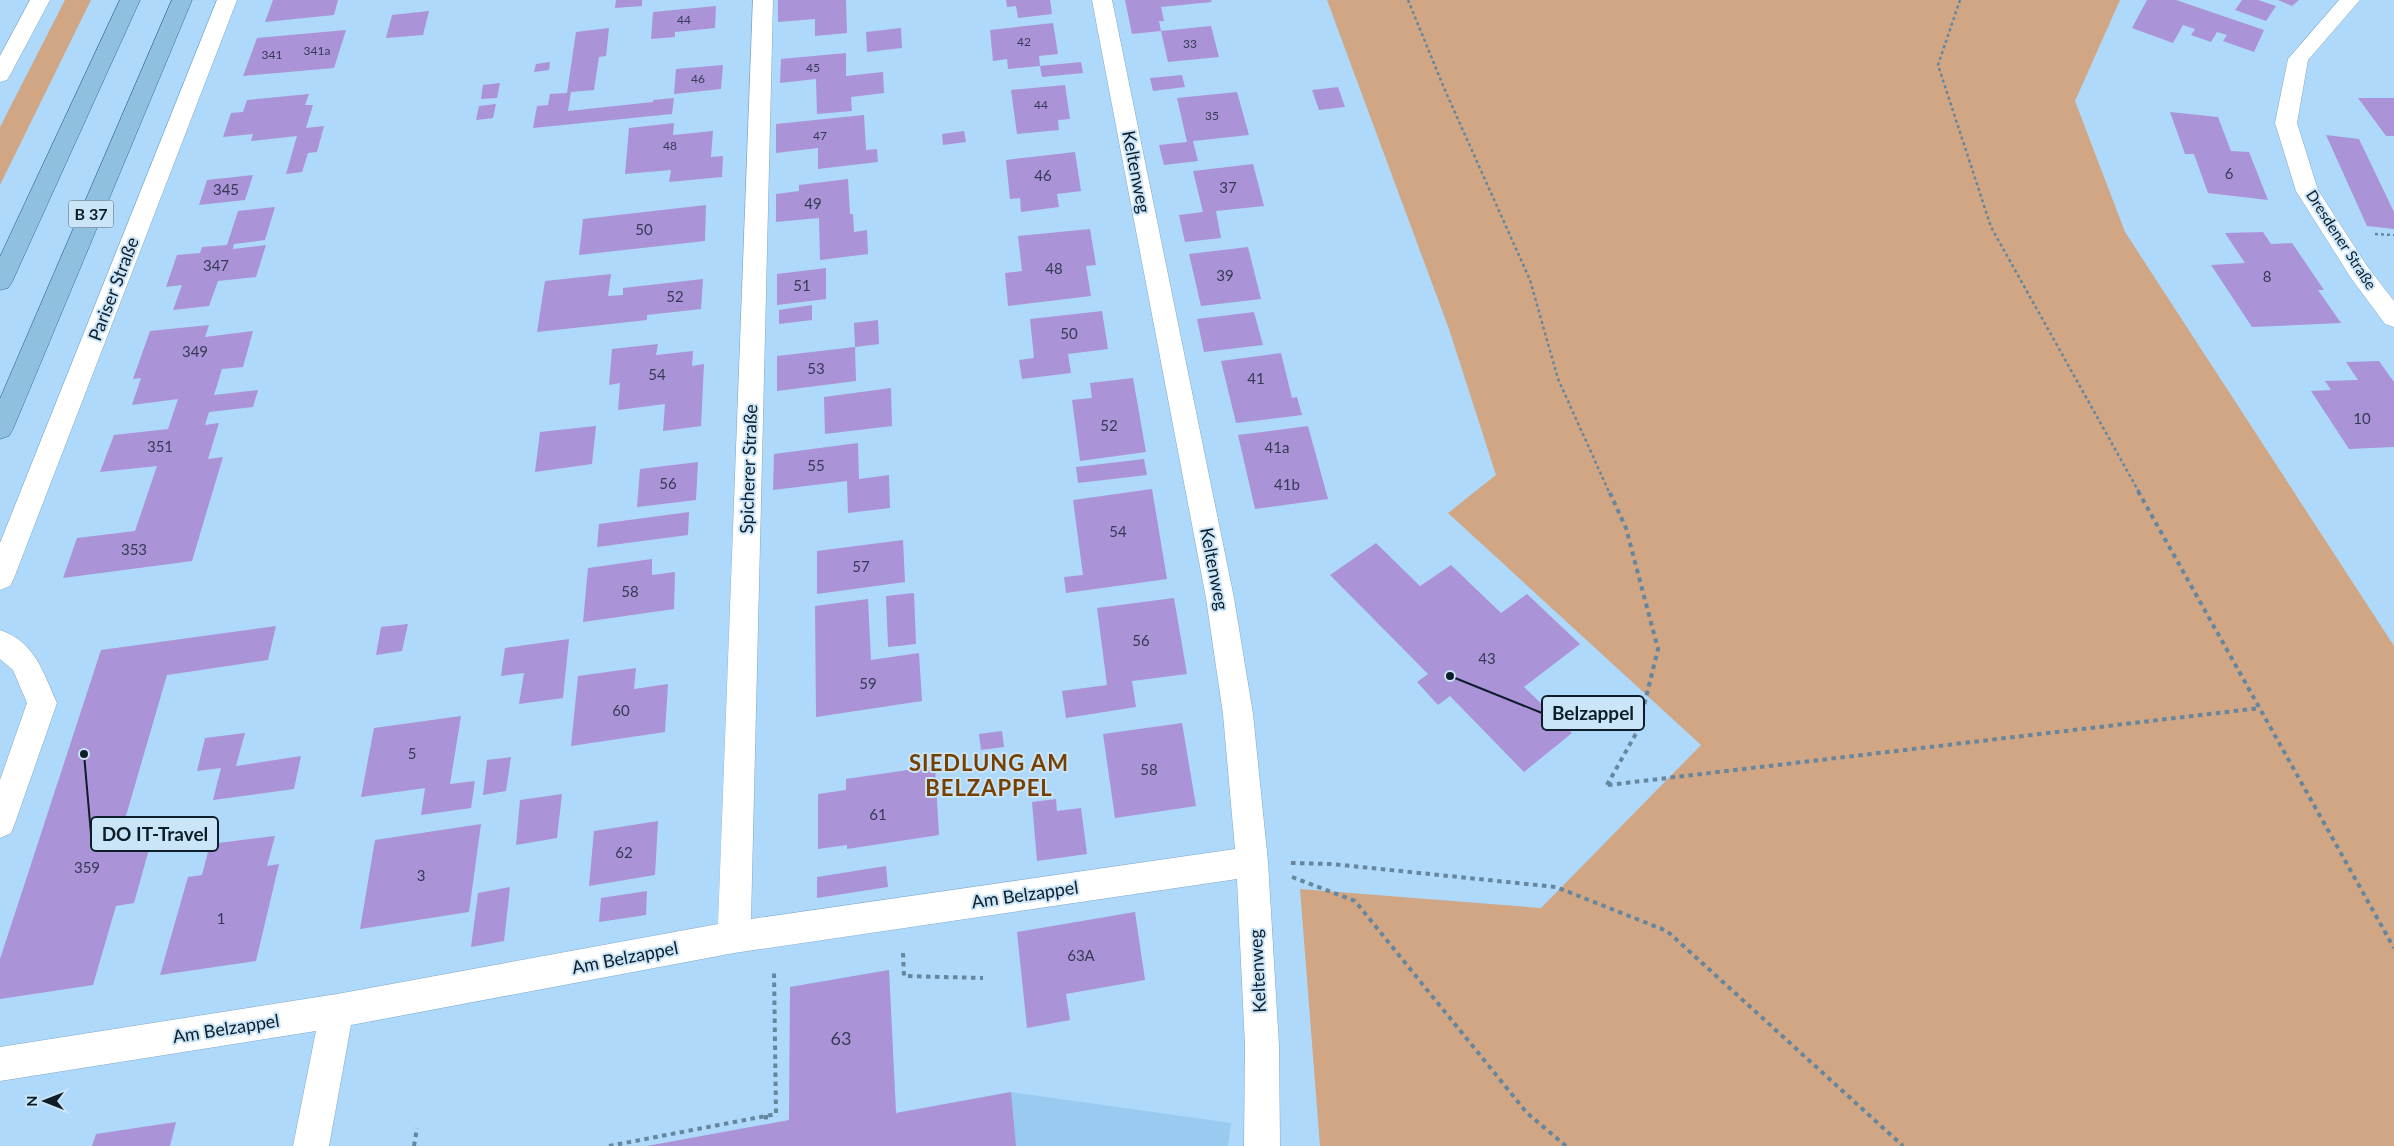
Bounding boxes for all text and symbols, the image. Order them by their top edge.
house number: 44 [677,12,691,27]
house number: 42 [1017,34,1031,49]
house number: 33 [1183,36,1197,51]
house number: 341a [304,43,330,58]
house number: 341 [262,47,282,62]
house number: 45 [806,60,820,75]
house number: 46 [691,71,705,86]
house number: 44 [1034,97,1048,112]
house number: 35 [1205,108,1219,123]
house number: 47 [813,128,827,143]
street label: Keltenweg [1118,129,1156,215]
house number: 48 [663,138,677,153]
house number: 6 [2225,164,2234,182]
house number: 46 [1034,166,1052,184]
house number: 37 [1219,178,1237,196]
house number: 345 [213,180,239,198]
street label: Dresdener Straße [2303,186,2381,293]
house number: 49 [804,194,822,212]
road number: B 37 [68,200,114,228]
house number: 50 [635,220,653,238]
street label: Pariser Straße [83,234,143,344]
house number: 347 [203,256,229,274]
house number: 48 [1045,259,1063,277]
house number: 39 [1216,266,1234,284]
house number: 8 [2263,267,2271,285]
house number: 51 [793,276,811,294]
house number: 52 [666,287,684,305]
house number: 50 [1060,324,1078,342]
house number: 349 [182,342,208,360]
house number: 53 [807,359,825,377]
house number: 54 [648,365,666,383]
house number: 41 [1247,369,1265,387]
street label: Spicherer Straße [735,404,761,534]
house number: 10 [2353,409,2371,427]
house number: 52 [1100,416,1118,434]
house number: 351 [147,437,173,455]
house number: 41a [1265,438,1289,456]
house number: 55 [807,456,825,474]
house number: 56 [659,474,677,492]
house number: 41b [1274,475,1300,493]
house number: 54 [1109,522,1127,540]
street label: Keltenweg [1196,526,1234,612]
house number: 353 [121,540,147,558]
house number: 57 [852,557,870,575]
house number: 58 [621,582,639,600]
house number: 56 [1132,631,1150,649]
house number: 43 [1478,649,1496,667]
house number: 59 [859,674,877,692]
callout: Belzappel [1542,696,1644,730]
house number: 60 [612,701,630,719]
text: Belzappel [1552,701,1634,724]
house number: 5 [408,744,416,762]
district label: SIEDLUNG AM BELZAPPEL [909,749,1069,801]
house number: 58 [1140,760,1158,778]
house number: 61 [869,805,887,823]
callout: DO IT-Travel [91,817,218,851]
text: DO IT-Travel [102,822,208,845]
house number: 62 [615,843,633,861]
house number: 359 [74,858,100,876]
house number: 3 [417,866,425,884]
street label: Am Belzappel [970,876,1080,912]
house number: 1 [217,909,225,927]
street label: Keltenweg [1244,929,1270,1013]
street label: Am Belzappel [570,936,680,978]
house number: 63A [1067,946,1096,964]
street label: Am Belzappel [171,1009,281,1047]
house number: 63 [831,1027,851,1049]
north arrow [20,1076,70,1126]
text: N [23,1096,40,1106]

